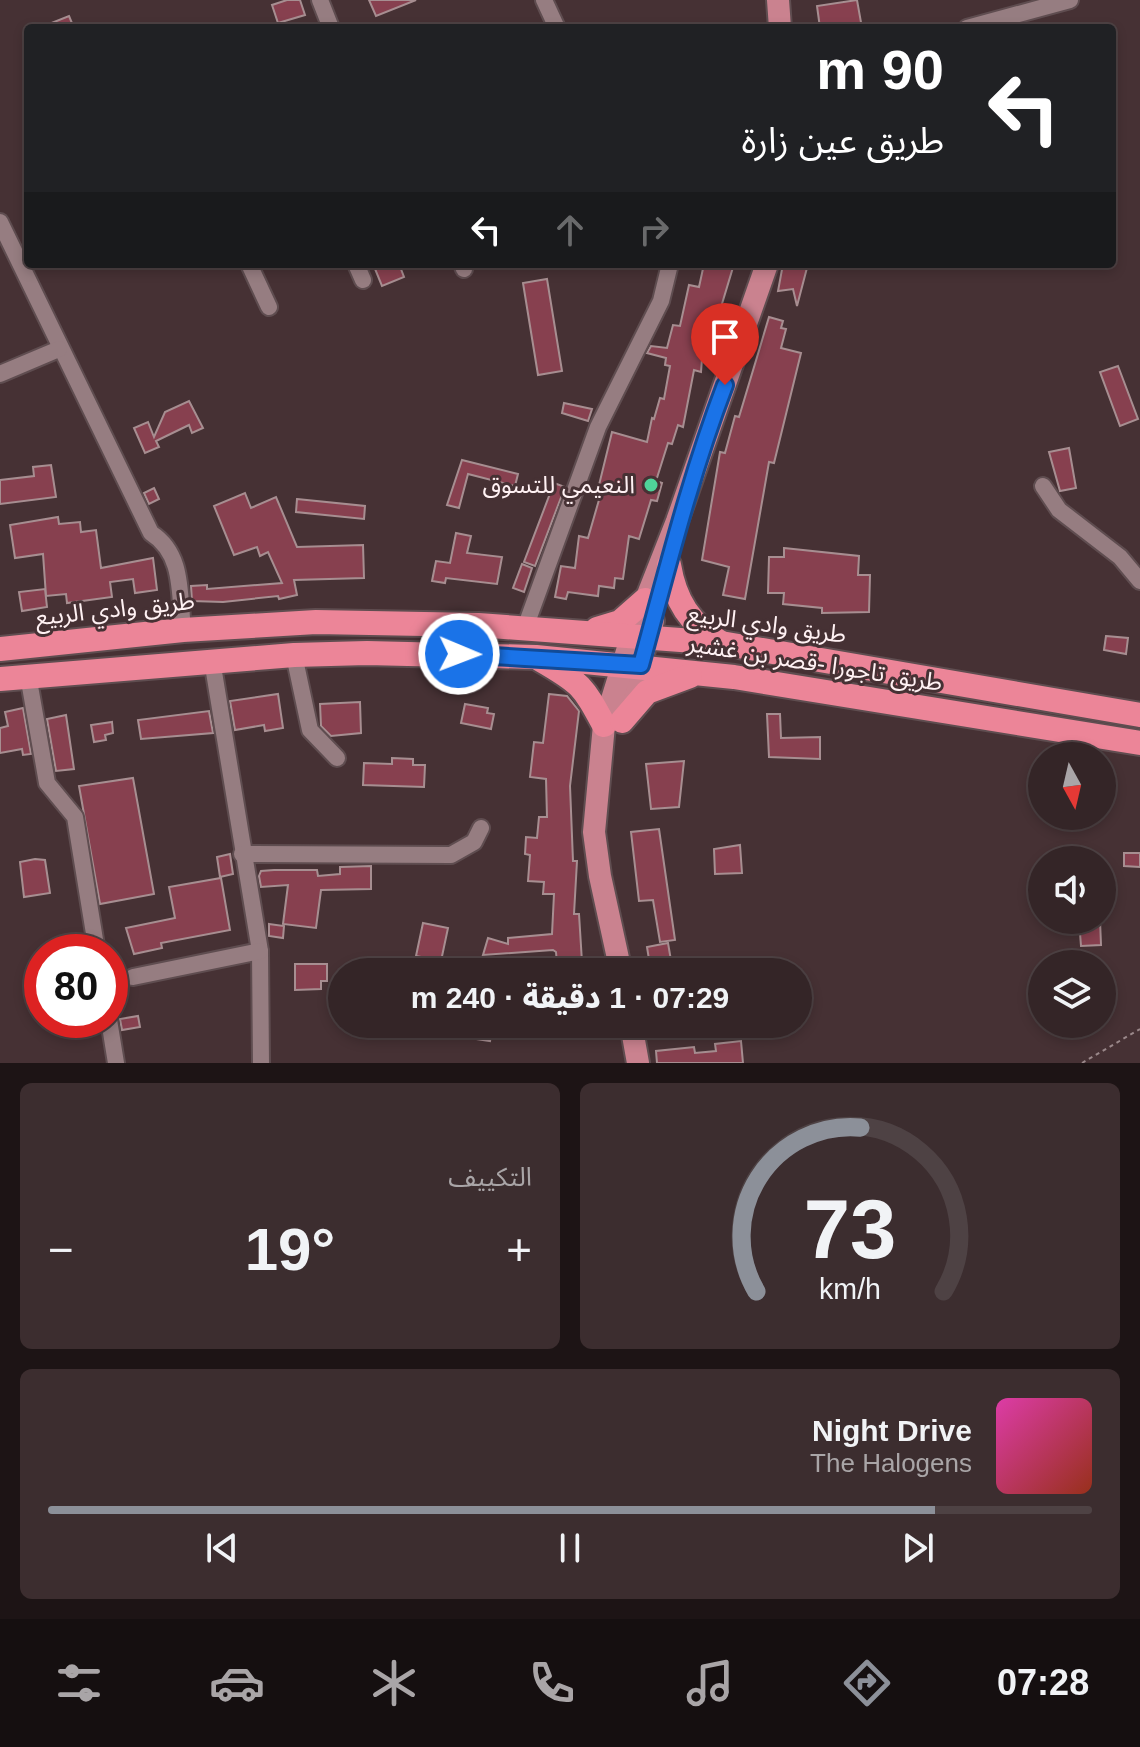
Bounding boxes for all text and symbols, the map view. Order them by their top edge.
text: 90 m [816,38,944,101]
icon: left [972,56,1076,160]
text: طريق عين زارة [742,120,944,161]
icon: left [464,208,508,252]
icon: ahead [548,208,592,252]
icon: right [632,208,676,252]
pin [691,303,759,385]
icon: arrive [703,315,747,359]
place label: النعيمي للتسوق [482,471,635,504]
marker: النعيمي للتسوق [642,476,660,494]
street label: طريق وادي الربيع [34,587,196,636]
street label: طريق وادي الربيع [685,599,848,654]
position arrow [417,612,501,696]
street label: طريق تاجورا -قصر بن غشير [684,629,944,698]
north arrow [1028,742,1116,830]
map controls [1028,742,1116,1038]
button: sound [1028,846,1116,934]
speed limit sign: 80 [24,934,128,1038]
button: layers [1028,950,1116,1038]
text: 07:29 · 1 دقيقة · 240 m [411,981,729,1014]
text: التكييف [448,1162,532,1192]
text: 73 [804,1183,896,1276]
text: 19° [245,1216,335,1283]
text: − [48,1225,74,1274]
text: + [506,1225,532,1274]
text: km/h [819,1273,881,1305]
text: Night Drive [812,1414,972,1447]
text: The Halogens [810,1448,972,1478]
icon: previous [200,1526,244,1570]
icon: pause [548,1526,592,1570]
icon: next [896,1526,940,1570]
icon: filters [51,1655,107,1711]
icon: car [209,1655,265,1711]
icon: climate [366,1655,422,1711]
icon: phone [524,1655,580,1711]
icon: music [682,1655,738,1711]
icon: directions [839,1655,895,1711]
text: 07:28 [997,1662,1089,1703]

